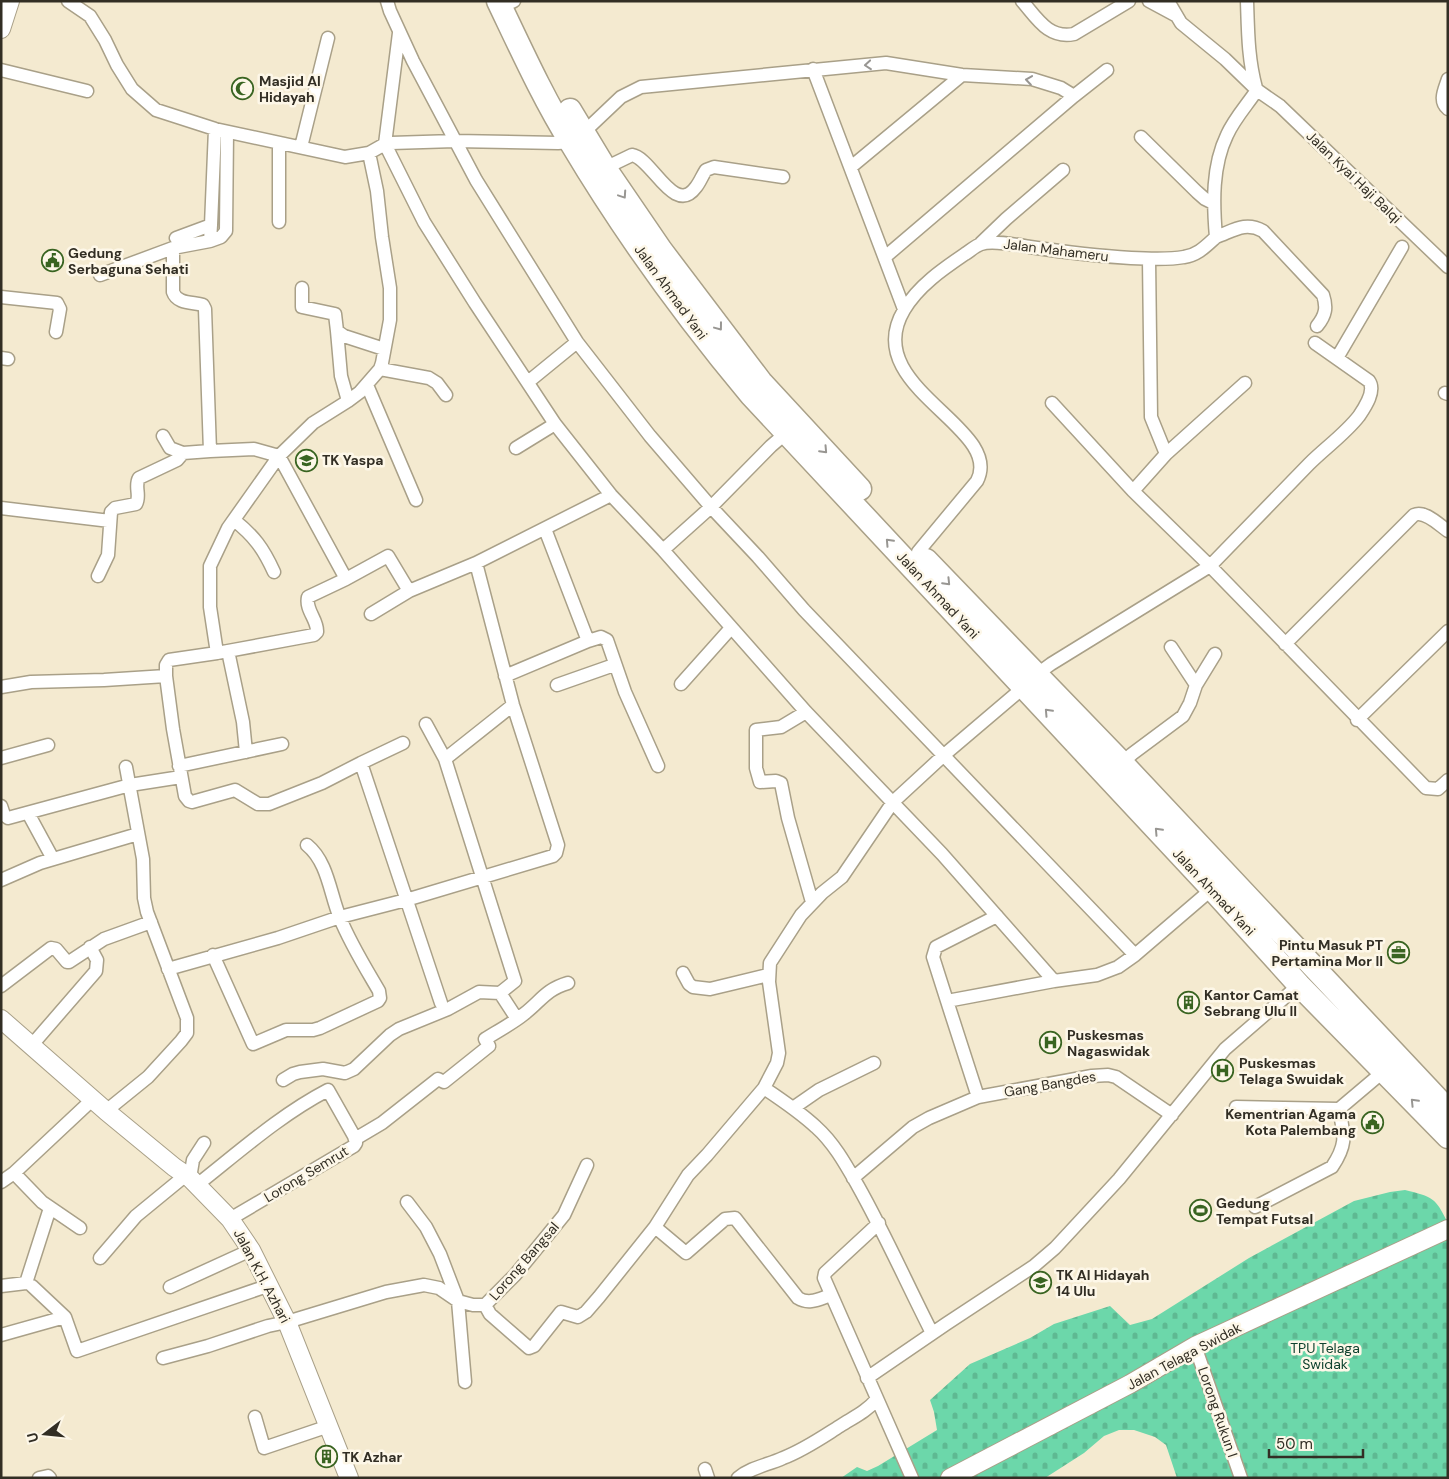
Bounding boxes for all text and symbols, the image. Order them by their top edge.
one-way arrow [863,59,871,70]
place label: Masjid Al Hidayah [259,72,321,106]
one-way arrow [1024,75,1032,86]
mosque icon: Masjid Al Hidayah [231,77,255,101]
street label: Jalan Kyai Haji Balqi [1303,127,1405,227]
one-way arrow [617,190,627,199]
street label: Jalan Mahameru [1002,235,1110,265]
street label: Jalan Ahmad Yani [630,241,712,343]
place label: Gedung Serbaguna Sehati [68,244,189,278]
public building icon: Gedung Serbaguna Sehati [40,249,64,273]
one-way arrow [713,321,722,330]
one-way arrow [818,445,827,454]
school or university icon: TK Yaspa [294,448,318,472]
place label: TK Yaspa [322,451,384,469]
one-way arrow [886,539,895,548]
street label: Jalan Ahmad Yani [893,547,983,643]
one-way arrow [941,576,950,585]
one-way arrow [1044,709,1053,718]
one-way arrow [1155,828,1164,837]
street label: Jalan Ahmad Yani [1169,844,1259,940]
place label: Pintu Masuk PT Pertamina Mor II [1272,936,1383,970]
office icon: Pintu Masuk PT Pertamina Mor II [1387,941,1411,965]
place label: Kantor Camat Sebrang Ulu II [1204,986,1299,1020]
building icon: Kantor Camat Sebrang Ulu II [1176,991,1200,1015]
place label: Puskesmas Nagaswidak [1067,1026,1150,1060]
hospital icon: Puskesmas Nagaswidak [1039,1031,1063,1055]
place label: Puskesmas Telaga Swuidak [1239,1054,1344,1088]
hospital icon: Puskesmas Telaga Swuidak [1211,1059,1235,1083]
street label: Gang Bangdes [1003,1067,1097,1101]
one-way arrow [1411,1099,1420,1108]
place label: Kementrian Agama Kota Palembang [1225,1105,1356,1139]
public building icon: Kementrian Agama Kota Palembang [1360,1110,1384,1134]
street label: Lorong Semrut [260,1142,352,1206]
place label: Gedung Tempat Futsal [1216,1194,1313,1228]
sports icon: Gedung Tempat Futsal [1188,1199,1212,1223]
street label: Lorong Bangsal [485,1218,563,1304]
street label: Jalan K.H. Azhari [230,1226,294,1326]
place label: TK Al Hidayah 14 Ulu [1056,1266,1149,1300]
school or university icon: TK Al Hidayah 14 Ulu [1028,1271,1052,1295]
street label: Jalan Telaga Swidak [1124,1318,1244,1394]
park label: TPU Telaga Swidak [1290,1339,1360,1373]
street label: Lorong Rukun I [1194,1364,1242,1460]
north arrow [20,1409,70,1459]
scale bar [1269,1426,1363,1458]
text: U [23,1430,42,1445]
text: 50 m [1276,1434,1313,1454]
building icon: TK Azhar [314,1445,338,1469]
place label: TK Azhar [342,1448,402,1466]

